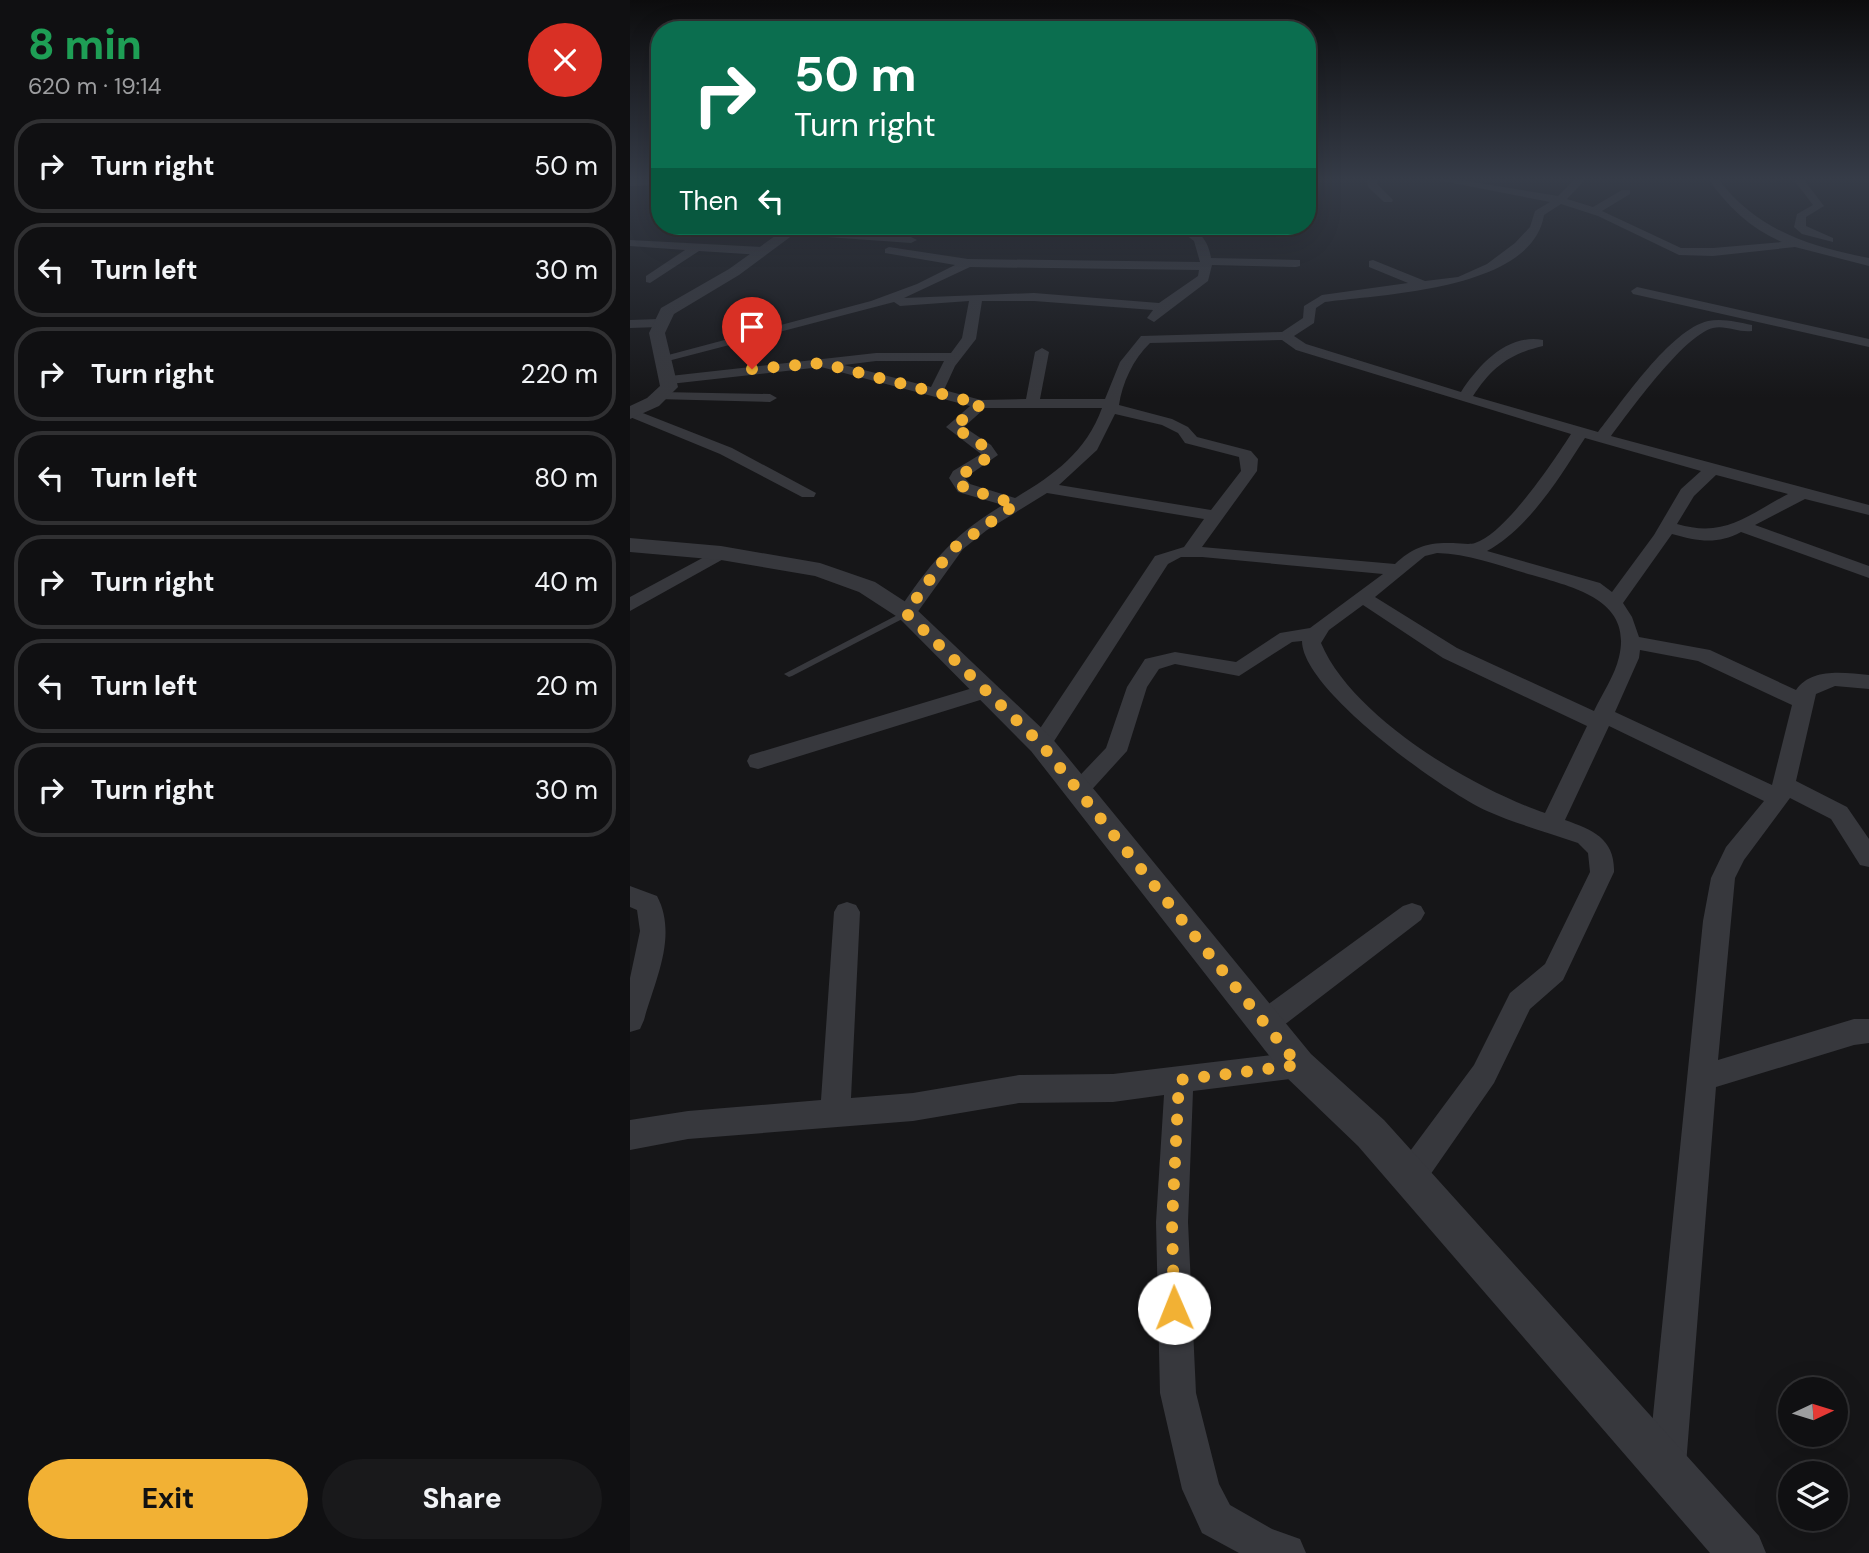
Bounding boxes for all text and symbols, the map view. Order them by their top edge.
text: 8 min [28,17,142,72]
button: close [528,23,602,97]
text: 50 m [794,42,917,106]
icon: right [679,49,770,140]
text: 620 m · 19:14 [28,71,161,101]
text: Turn right [794,104,936,146]
icon: right [32,147,70,185]
text: Turn right [91,149,215,183]
text: 50 m [534,149,598,183]
icon: left [752,182,790,220]
text: Then [679,184,738,218]
icon: left [32,251,70,289]
text: Turn left [91,253,198,287]
text: 30 m [535,253,598,287]
pin [722,297,782,369]
icon: arrive [733,308,771,346]
icon: right [32,355,70,393]
text: Turn right [91,357,215,391]
text: 220 m [520,357,598,391]
icon: left [32,459,70,497]
text: Turn left [91,461,198,495]
text: 80 m [534,461,598,495]
icon: right [32,563,70,601]
text: Turn right [91,565,215,599]
text: 40 m [534,565,598,599]
icon: left [32,667,70,705]
text: Turn left [91,669,198,703]
text: 20 m [535,669,598,703]
icon: right [32,771,70,809]
text: Turn right [91,773,215,807]
text: 30 m [535,773,598,807]
position arrow [1137,1271,1211,1345]
north arrow [1778,1377,1848,1447]
map controls [1778,1377,1848,1531]
button: Exit [28,1459,308,1539]
button: Share [322,1459,602,1539]
button: layers [1778,1461,1848,1531]

